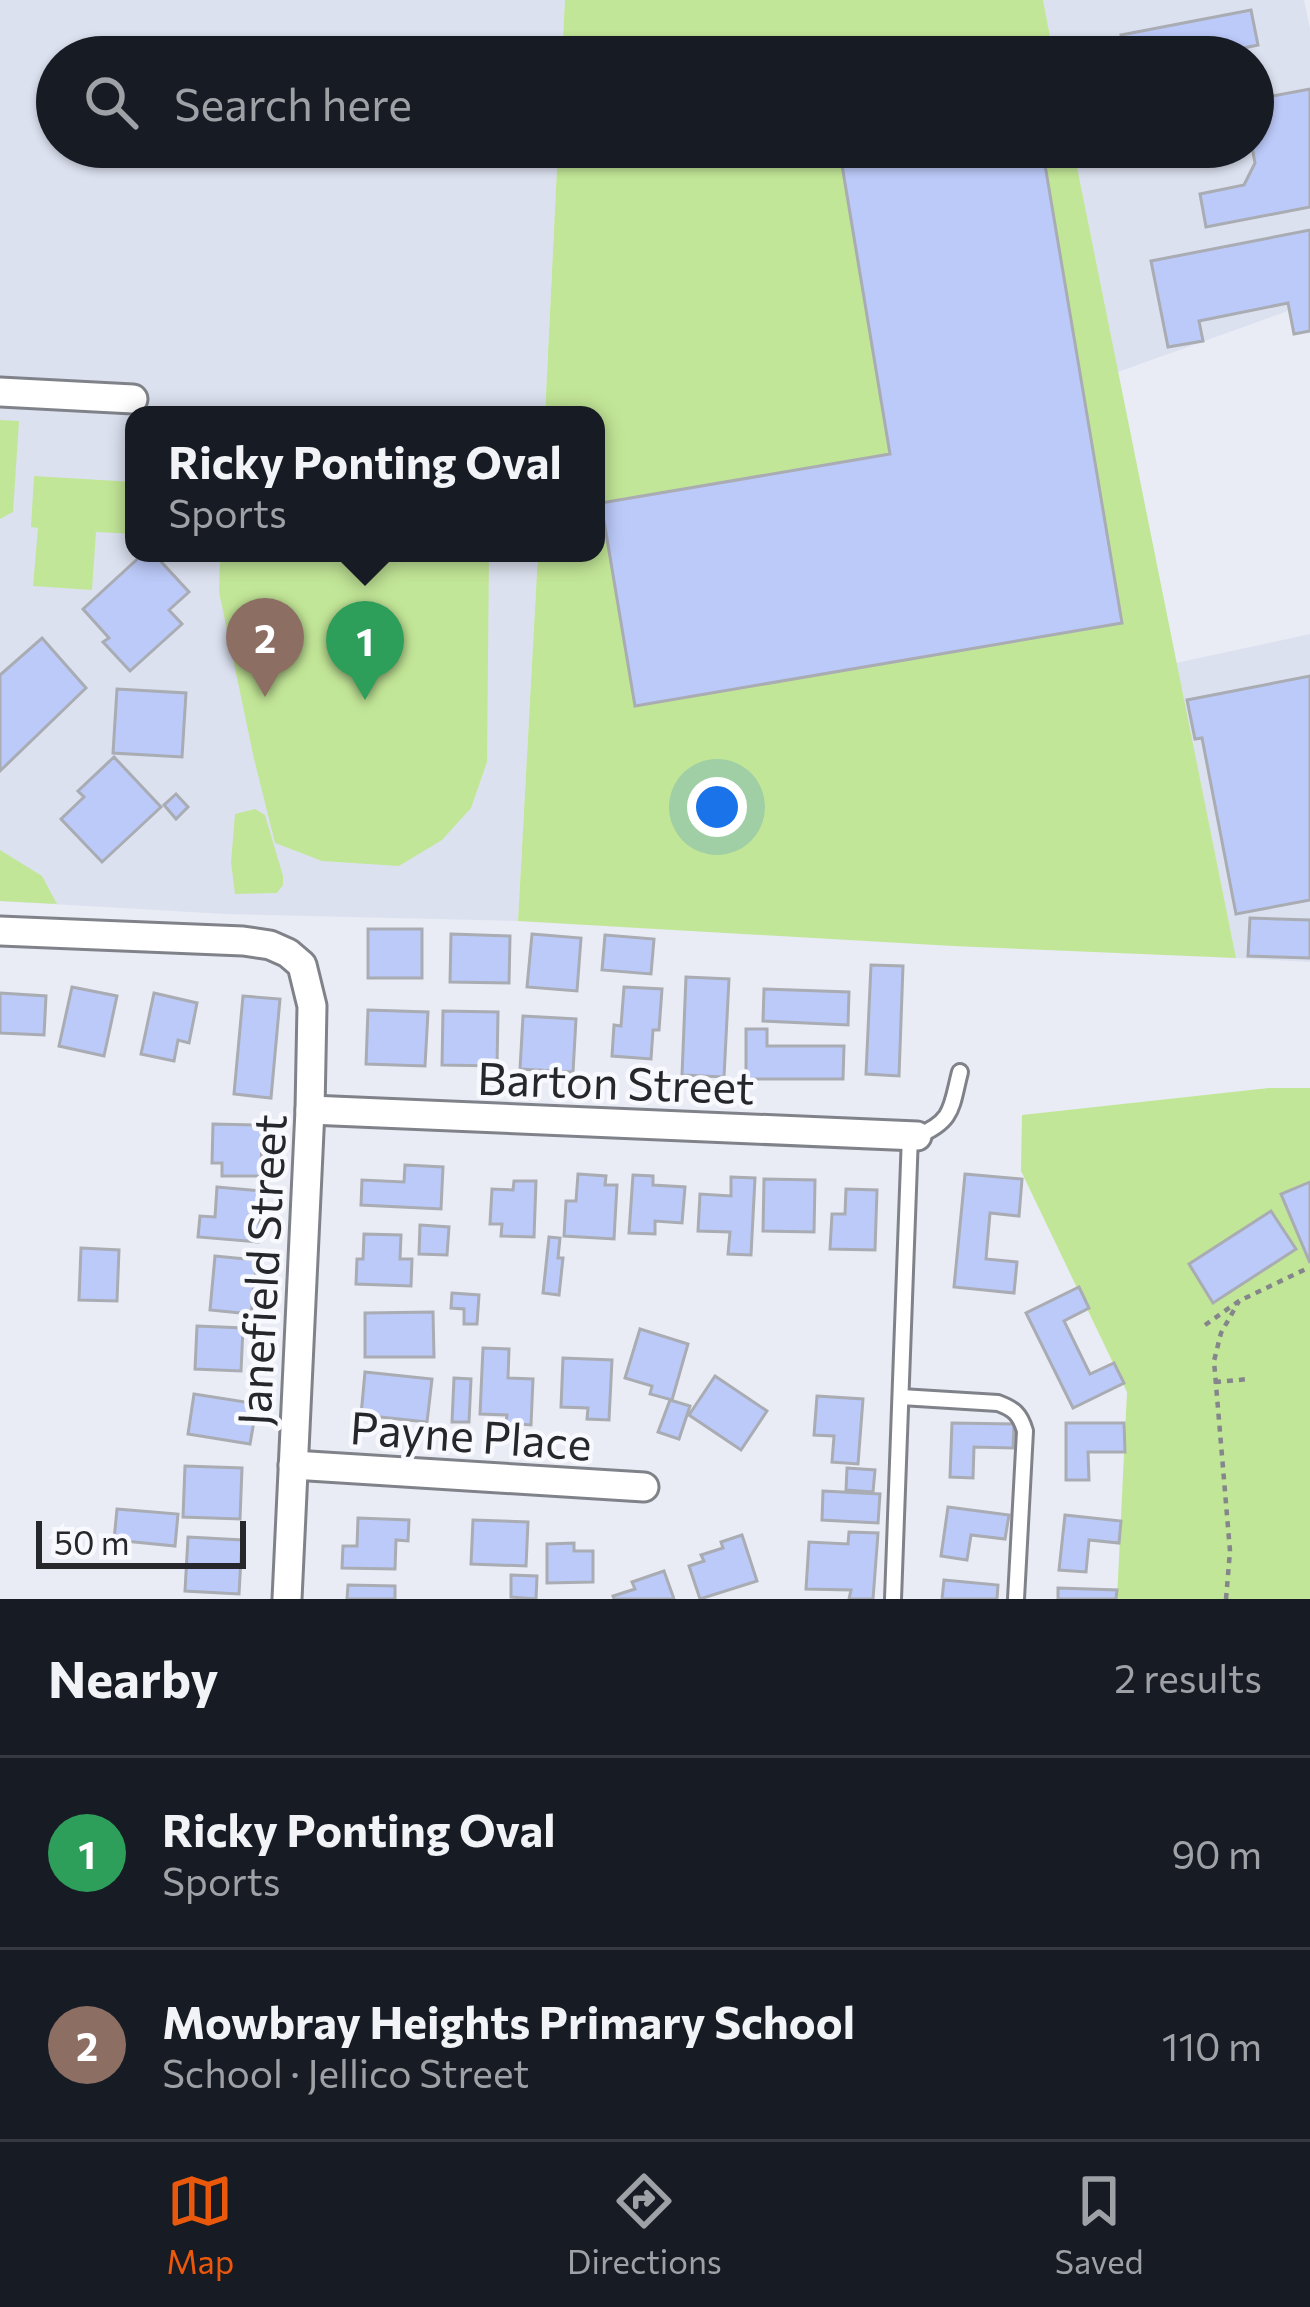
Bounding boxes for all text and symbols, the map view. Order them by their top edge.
search box [36,36,1274,168]
icon: search [78,69,144,135]
text: Search here [174,75,412,130]
popup [125,406,605,562]
text: Ricky Ponting Oval [168,433,562,488]
text: Sports [168,488,287,536]
pin: 2 [226,598,304,697]
pin: 1 [326,601,404,700]
your location [687,777,747,837]
street label: Barton Street [477,1049,755,1113]
street label: Janefield Street [224,1113,296,1427]
street label: Payne Place [348,1398,594,1470]
scale bar [36,1515,246,1568]
text: 50 m [54,1521,130,1562]
text: Nearby [48,1646,218,1709]
text: 2 results [1114,1653,1262,1701]
text: Ricky Ponting Oval [162,1801,556,1856]
text: 1 [78,1829,96,1877]
text: 90 m [1171,1829,1262,1877]
text: Sports [162,1856,281,1904]
text: Mowbray Heights Primary School [162,1993,855,2048]
text: 2 [76,2021,98,2069]
text: 110 m [1162,2021,1262,2069]
text: School · Jellico Street [162,2048,529,2096]
tab: Map [166,2168,234,2281]
tab: Directions [567,2168,722,2281]
tab: Saved [1055,2168,1144,2281]

